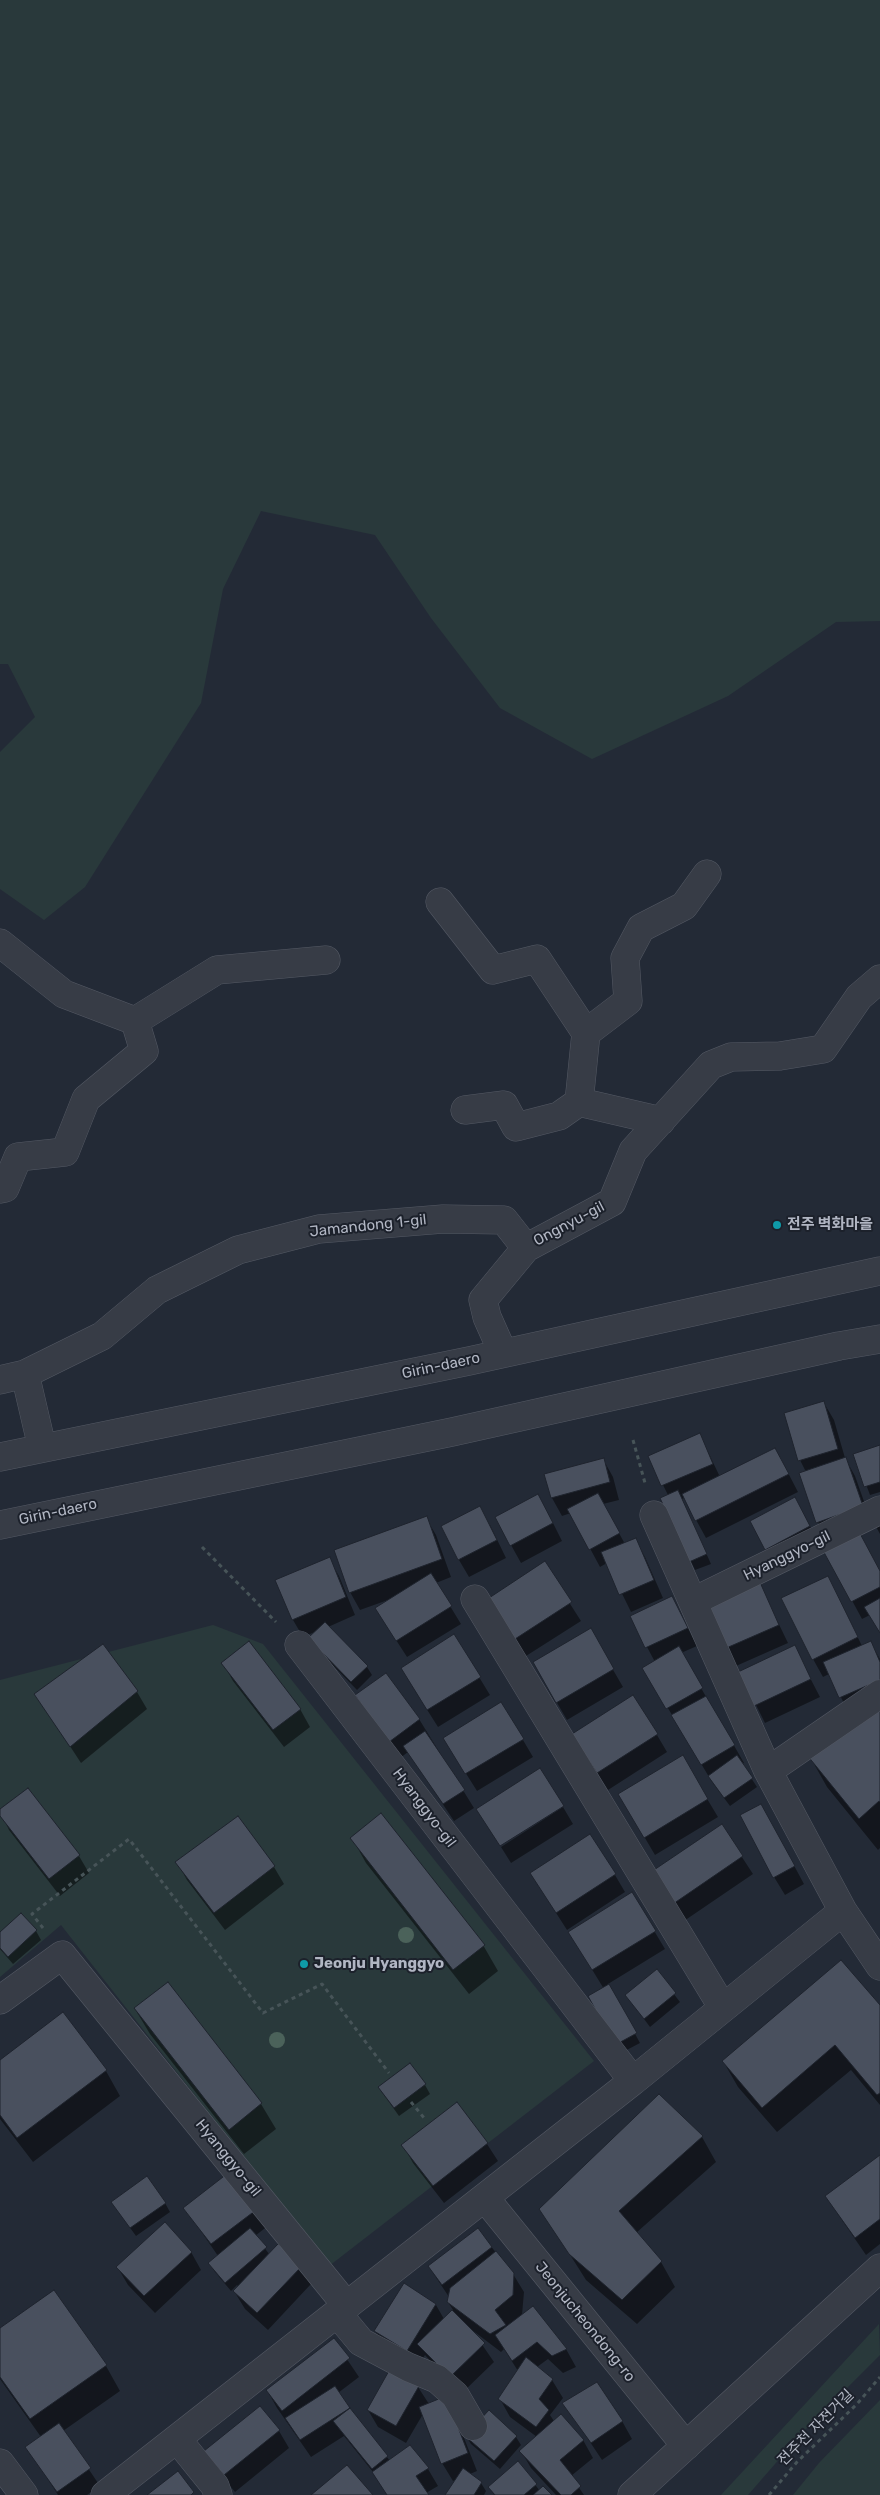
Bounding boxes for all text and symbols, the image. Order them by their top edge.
street label: Ongnyu-gil [530,1198,608,1250]
street label: Jamandong 1-gil [309,1211,427,1241]
place label: 전주 벽화마을 [787,1216,873,1234]
marker: 전주 벽화마을 [771,1219,783,1231]
street label: Girin-daero [400,1349,482,1383]
street label: Girin-daero [17,1495,99,1529]
street label: Hyanggyo-gil [741,1527,833,1585]
street label: Hyanggyo-gil [388,1765,460,1851]
place label: Jeonju Hyanggyo [314,1955,444,1973]
marker: Jeonju Hyanggyo [298,1958,310,1970]
street label: Hyanggyo-gil [191,2116,265,2200]
street label: Jeonjucheondong-ro [531,2258,639,2386]
street label: 전주천 자전거길 [774,2386,858,2470]

